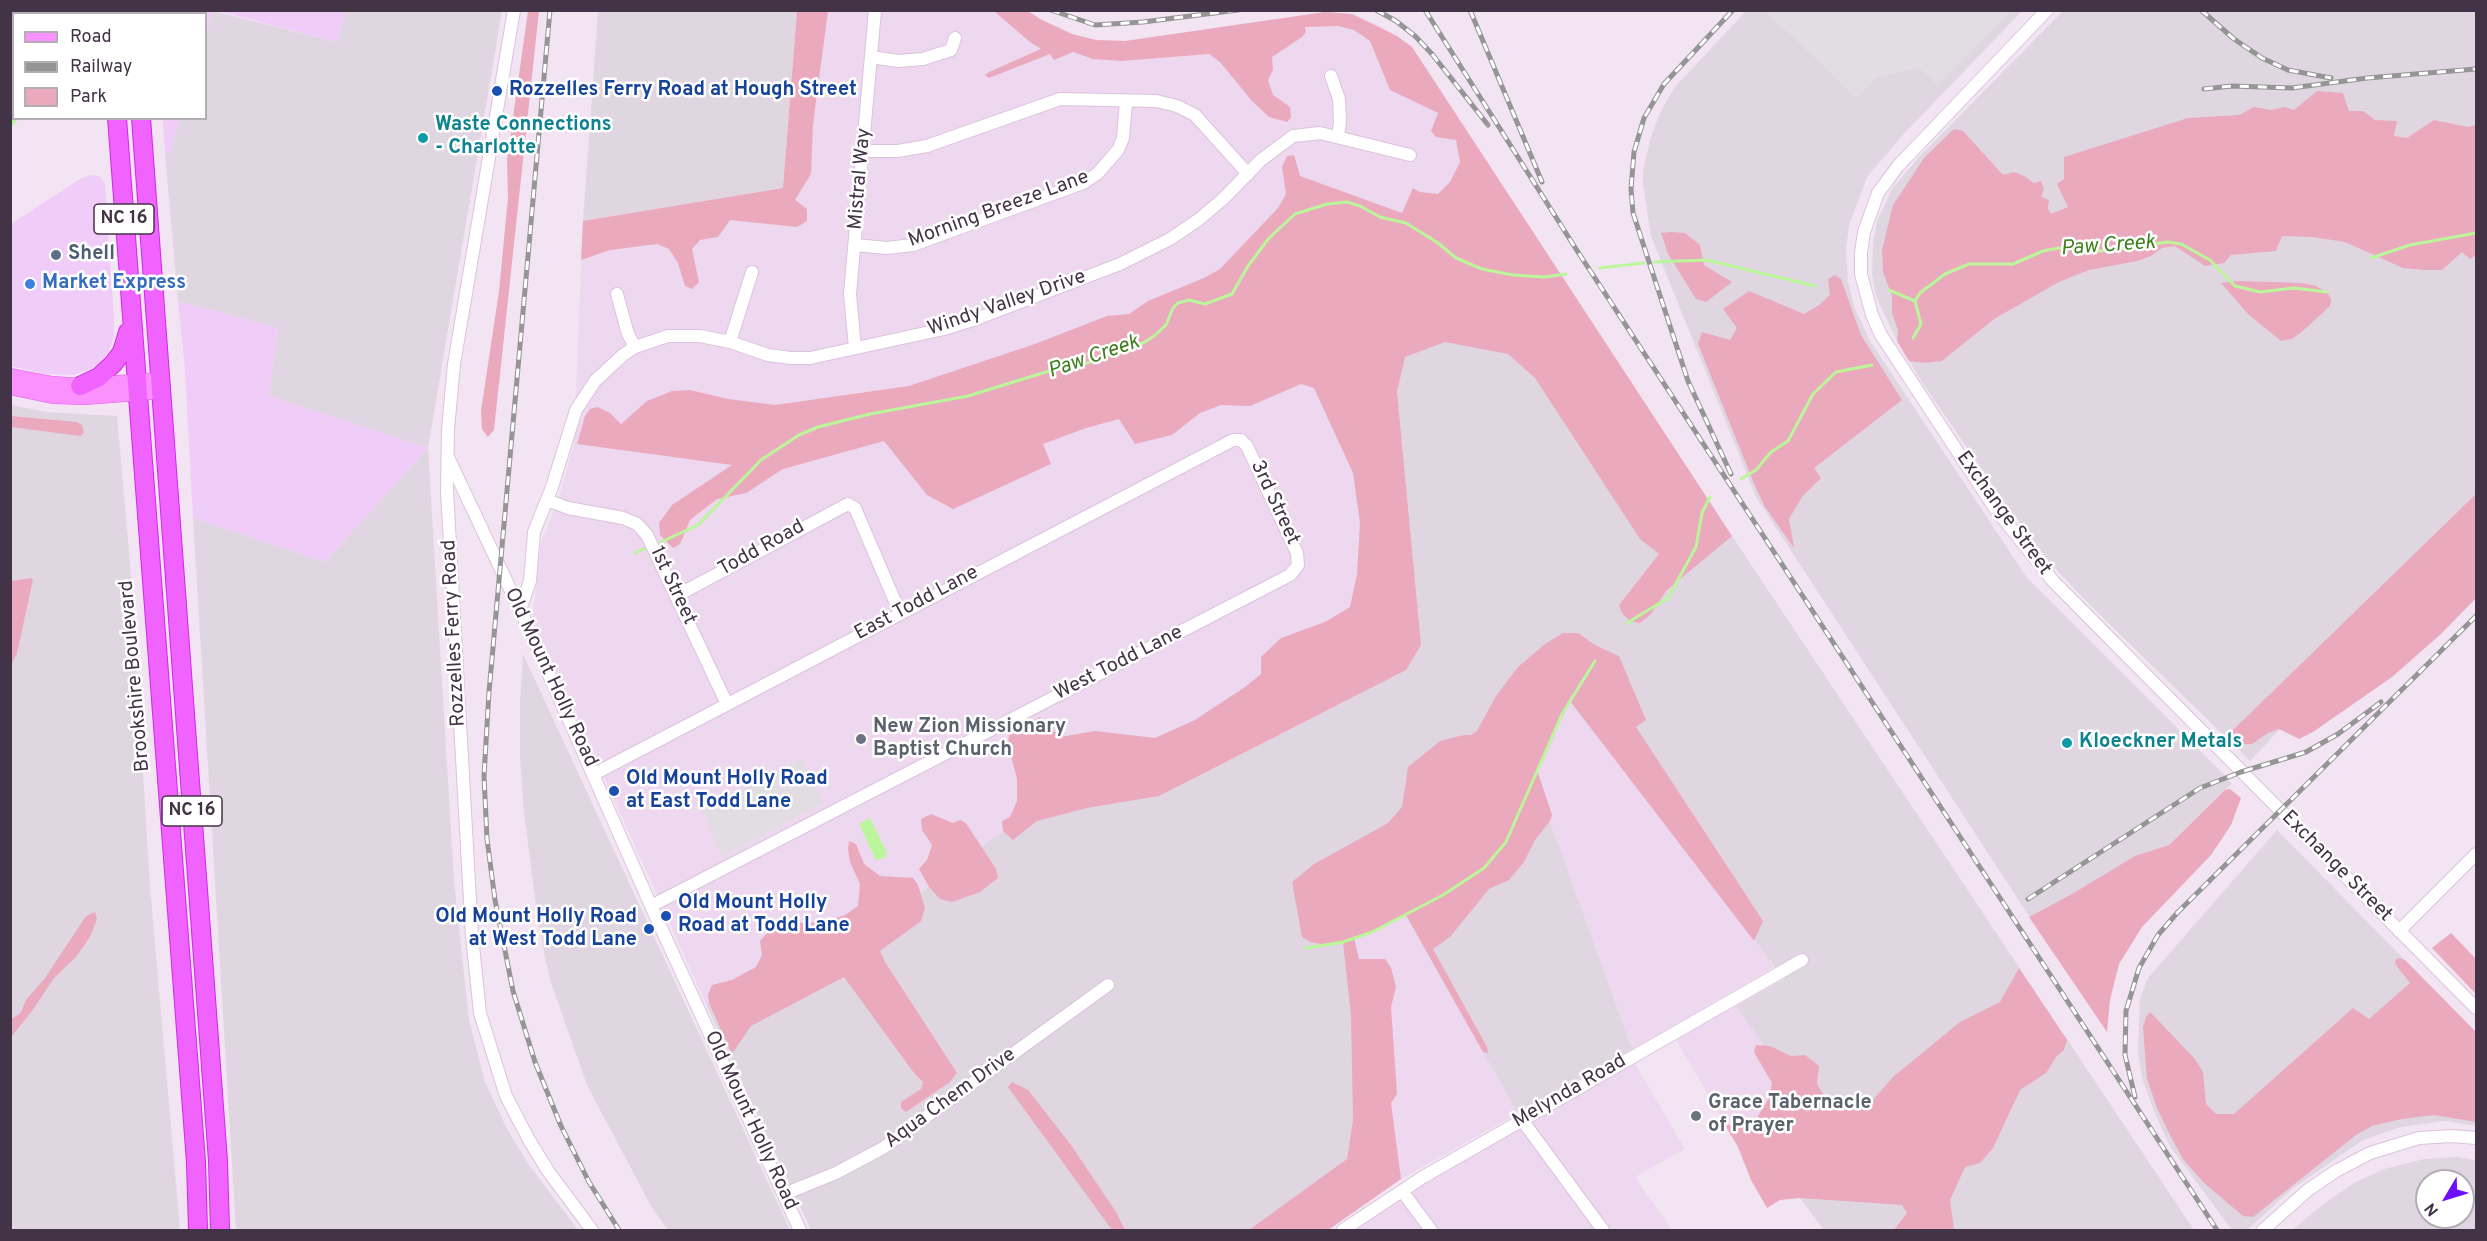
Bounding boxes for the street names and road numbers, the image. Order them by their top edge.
street label: Mistral Way [845,127,877,231]
street label: Morning Breeze Lane [905,166,1093,254]
road number: NC 16 [94,204,154,234]
street label: Windy Valley Drive [925,266,1089,342]
street label: Exchange Street [1950,447,2056,581]
street label: 3rd Street [1244,457,1304,549]
street label: Todd Road [715,516,809,582]
street label: Rozzelles Ferry Road [438,539,472,727]
street label: 1st Street [643,543,701,629]
street label: East Todd Lane [851,561,983,647]
street label: Brookshire Boulevard [116,579,156,773]
street label: Old Mount Holly Road [498,585,602,771]
street label: West Todd Lane [1051,621,1187,707]
road number: NC 16 [162,796,222,826]
street label: Exchange Street [2276,807,2396,927]
street label: Old Mount Holly Road [698,1028,802,1214]
street label: Aqua Chem Drive [881,1044,1021,1154]
street label: Melynda Road [1509,1050,1631,1134]

